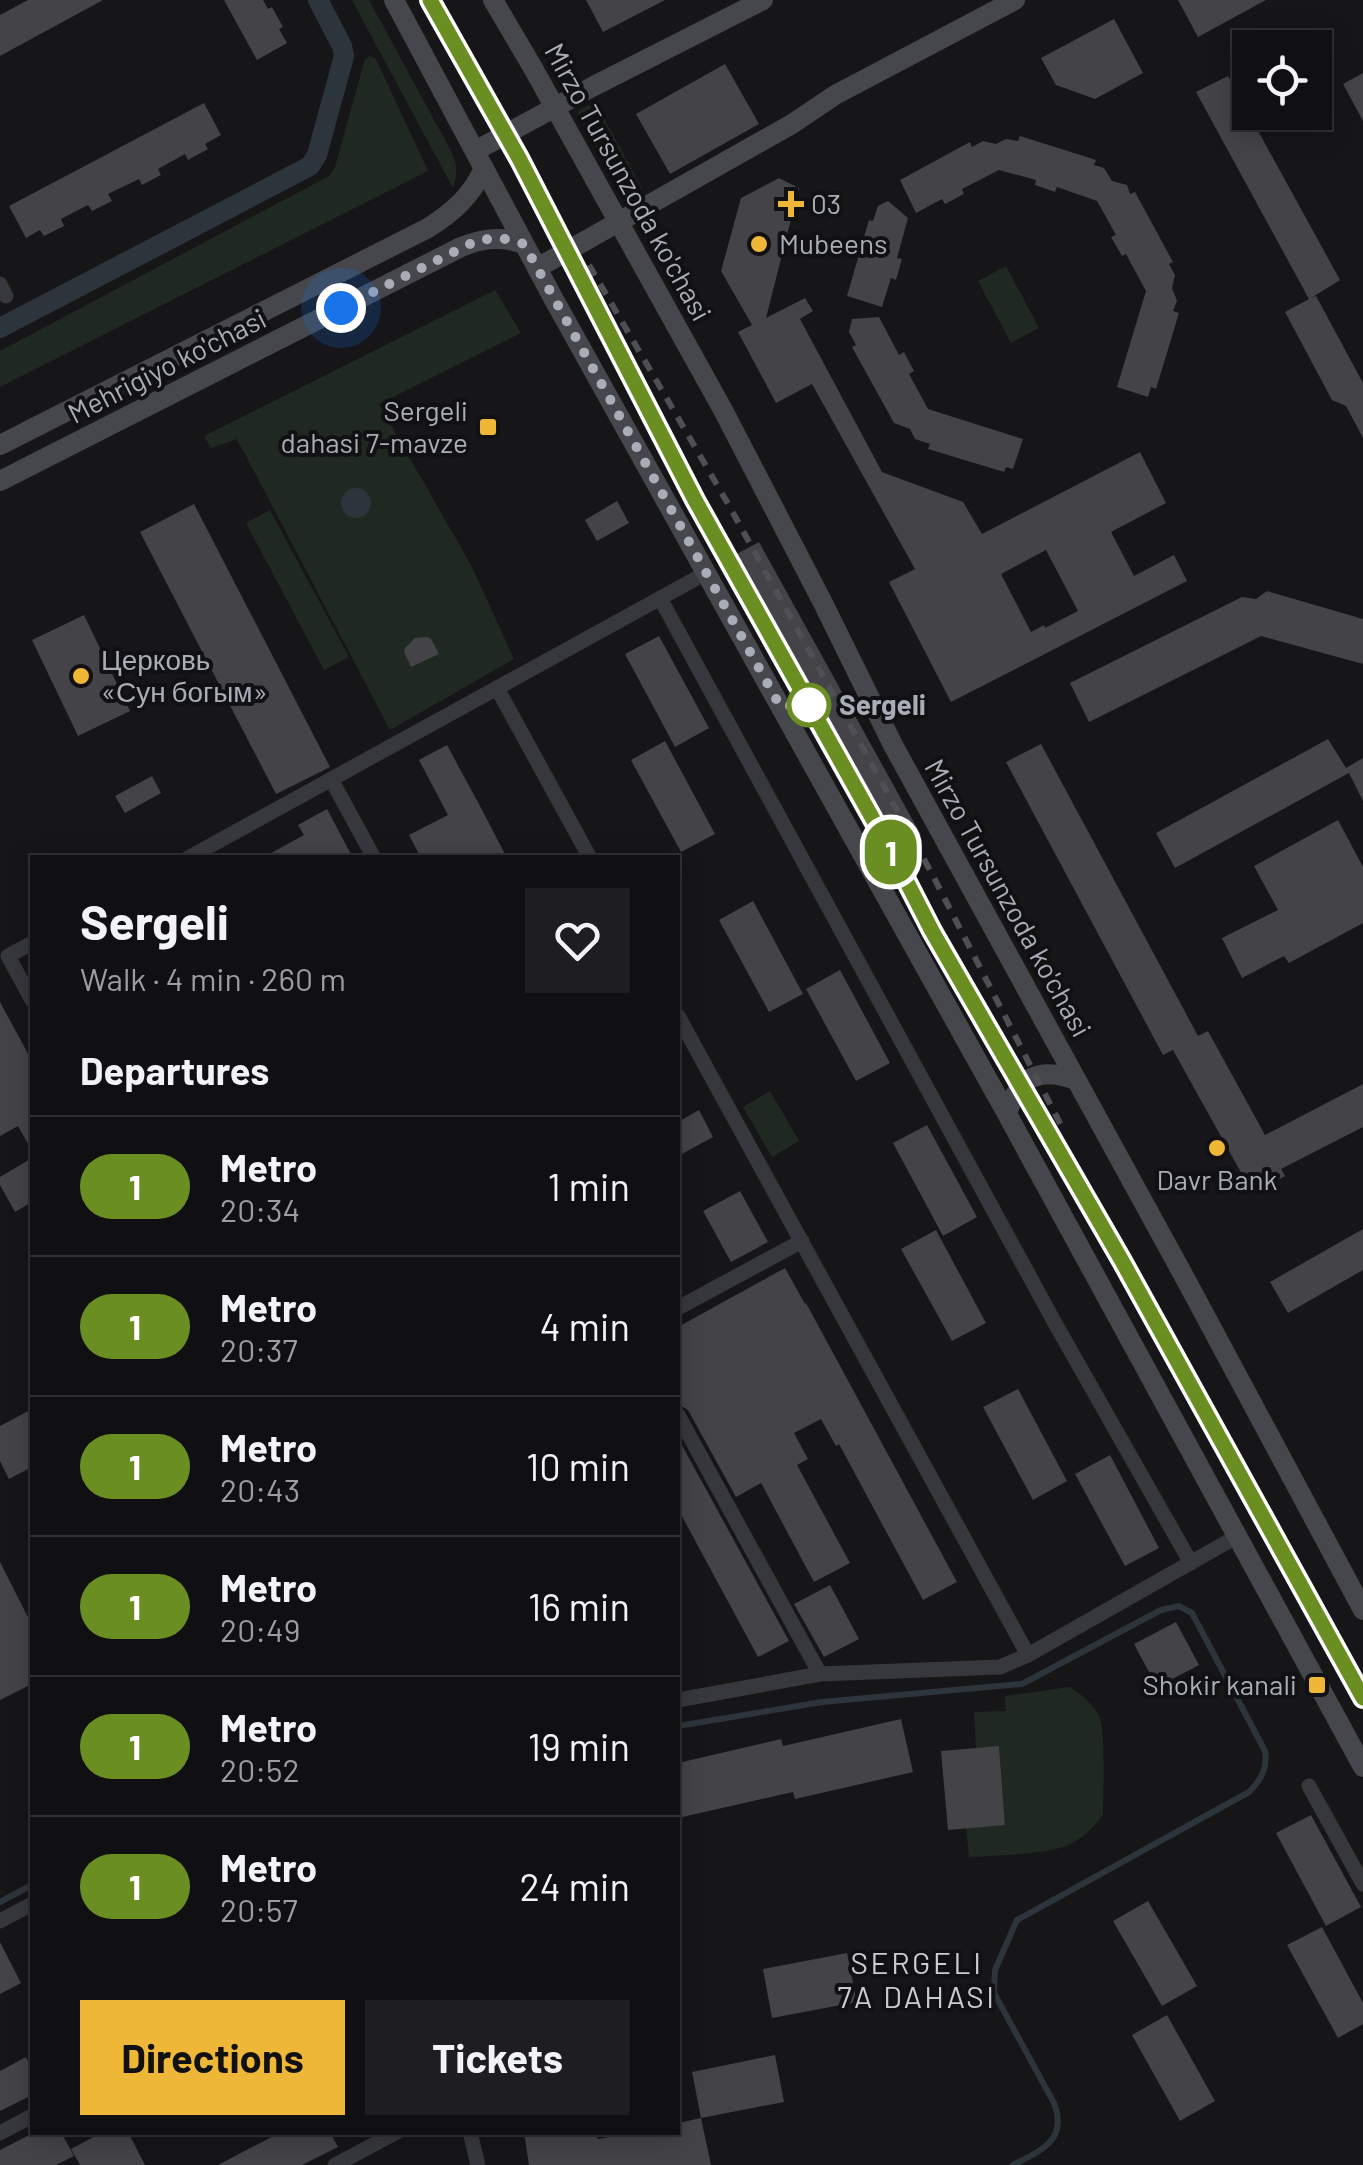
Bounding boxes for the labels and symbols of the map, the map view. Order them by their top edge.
street label: Mirzo Tursunzoda ko'chasi [538,37,719,326]
place label: 03 [811,186,841,220]
marker: 03 [780,193,802,215]
place label: Mubeens [779,226,888,260]
marker: Mubeens [748,233,770,255]
your location [316,283,366,333]
street label: Mehrigiyo ko'chasi [62,300,271,430]
place label: Sergeli dahasi 7-mavze [281,393,468,459]
marker: Sergeli dahasi 7-mavze [477,416,499,438]
place label: Церковь «Сун богым» [101,642,268,708]
marker: Церковь «Сун богым» [70,665,92,687]
marker: Sergeli [788,684,830,726]
place label: Sergeli [839,687,926,721]
street label: Mirzo Tursunzoda ko'chasi [918,753,1099,1042]
line badge: 1 [858,820,924,884]
marker: Davr Bank [1206,1137,1228,1159]
place label: Davr Bank [1156,1162,1278,1196]
place label: Shokir kanali [1142,1667,1297,1701]
marker: Shokir kanali [1306,1674,1328,1696]
district label: SERGELI 7A DAHASI [837,1944,997,2014]

